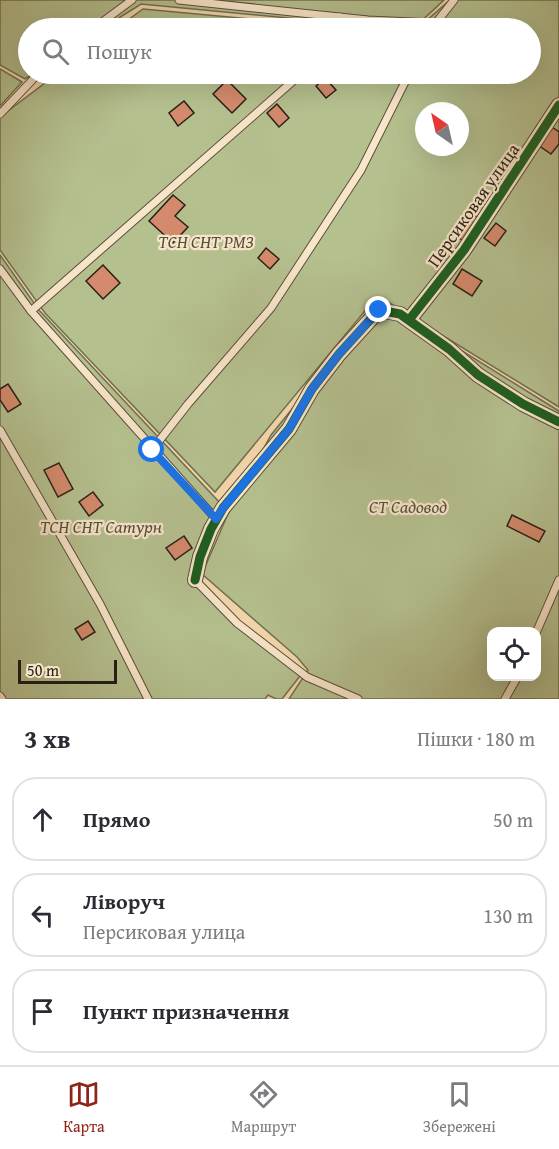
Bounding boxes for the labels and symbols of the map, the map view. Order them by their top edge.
north arrow [415,102,469,156]
street label: Персиковая улица [420,137,526,273]
park label: ТСН СНТ РМЗ [158,228,254,255]
route end [365,296,391,322]
route start [138,436,164,462]
park label: СТ Садовод [369,493,447,520]
park label: ТСН СНТ Сатурн [40,513,162,540]
scale bar [18,657,117,684]

